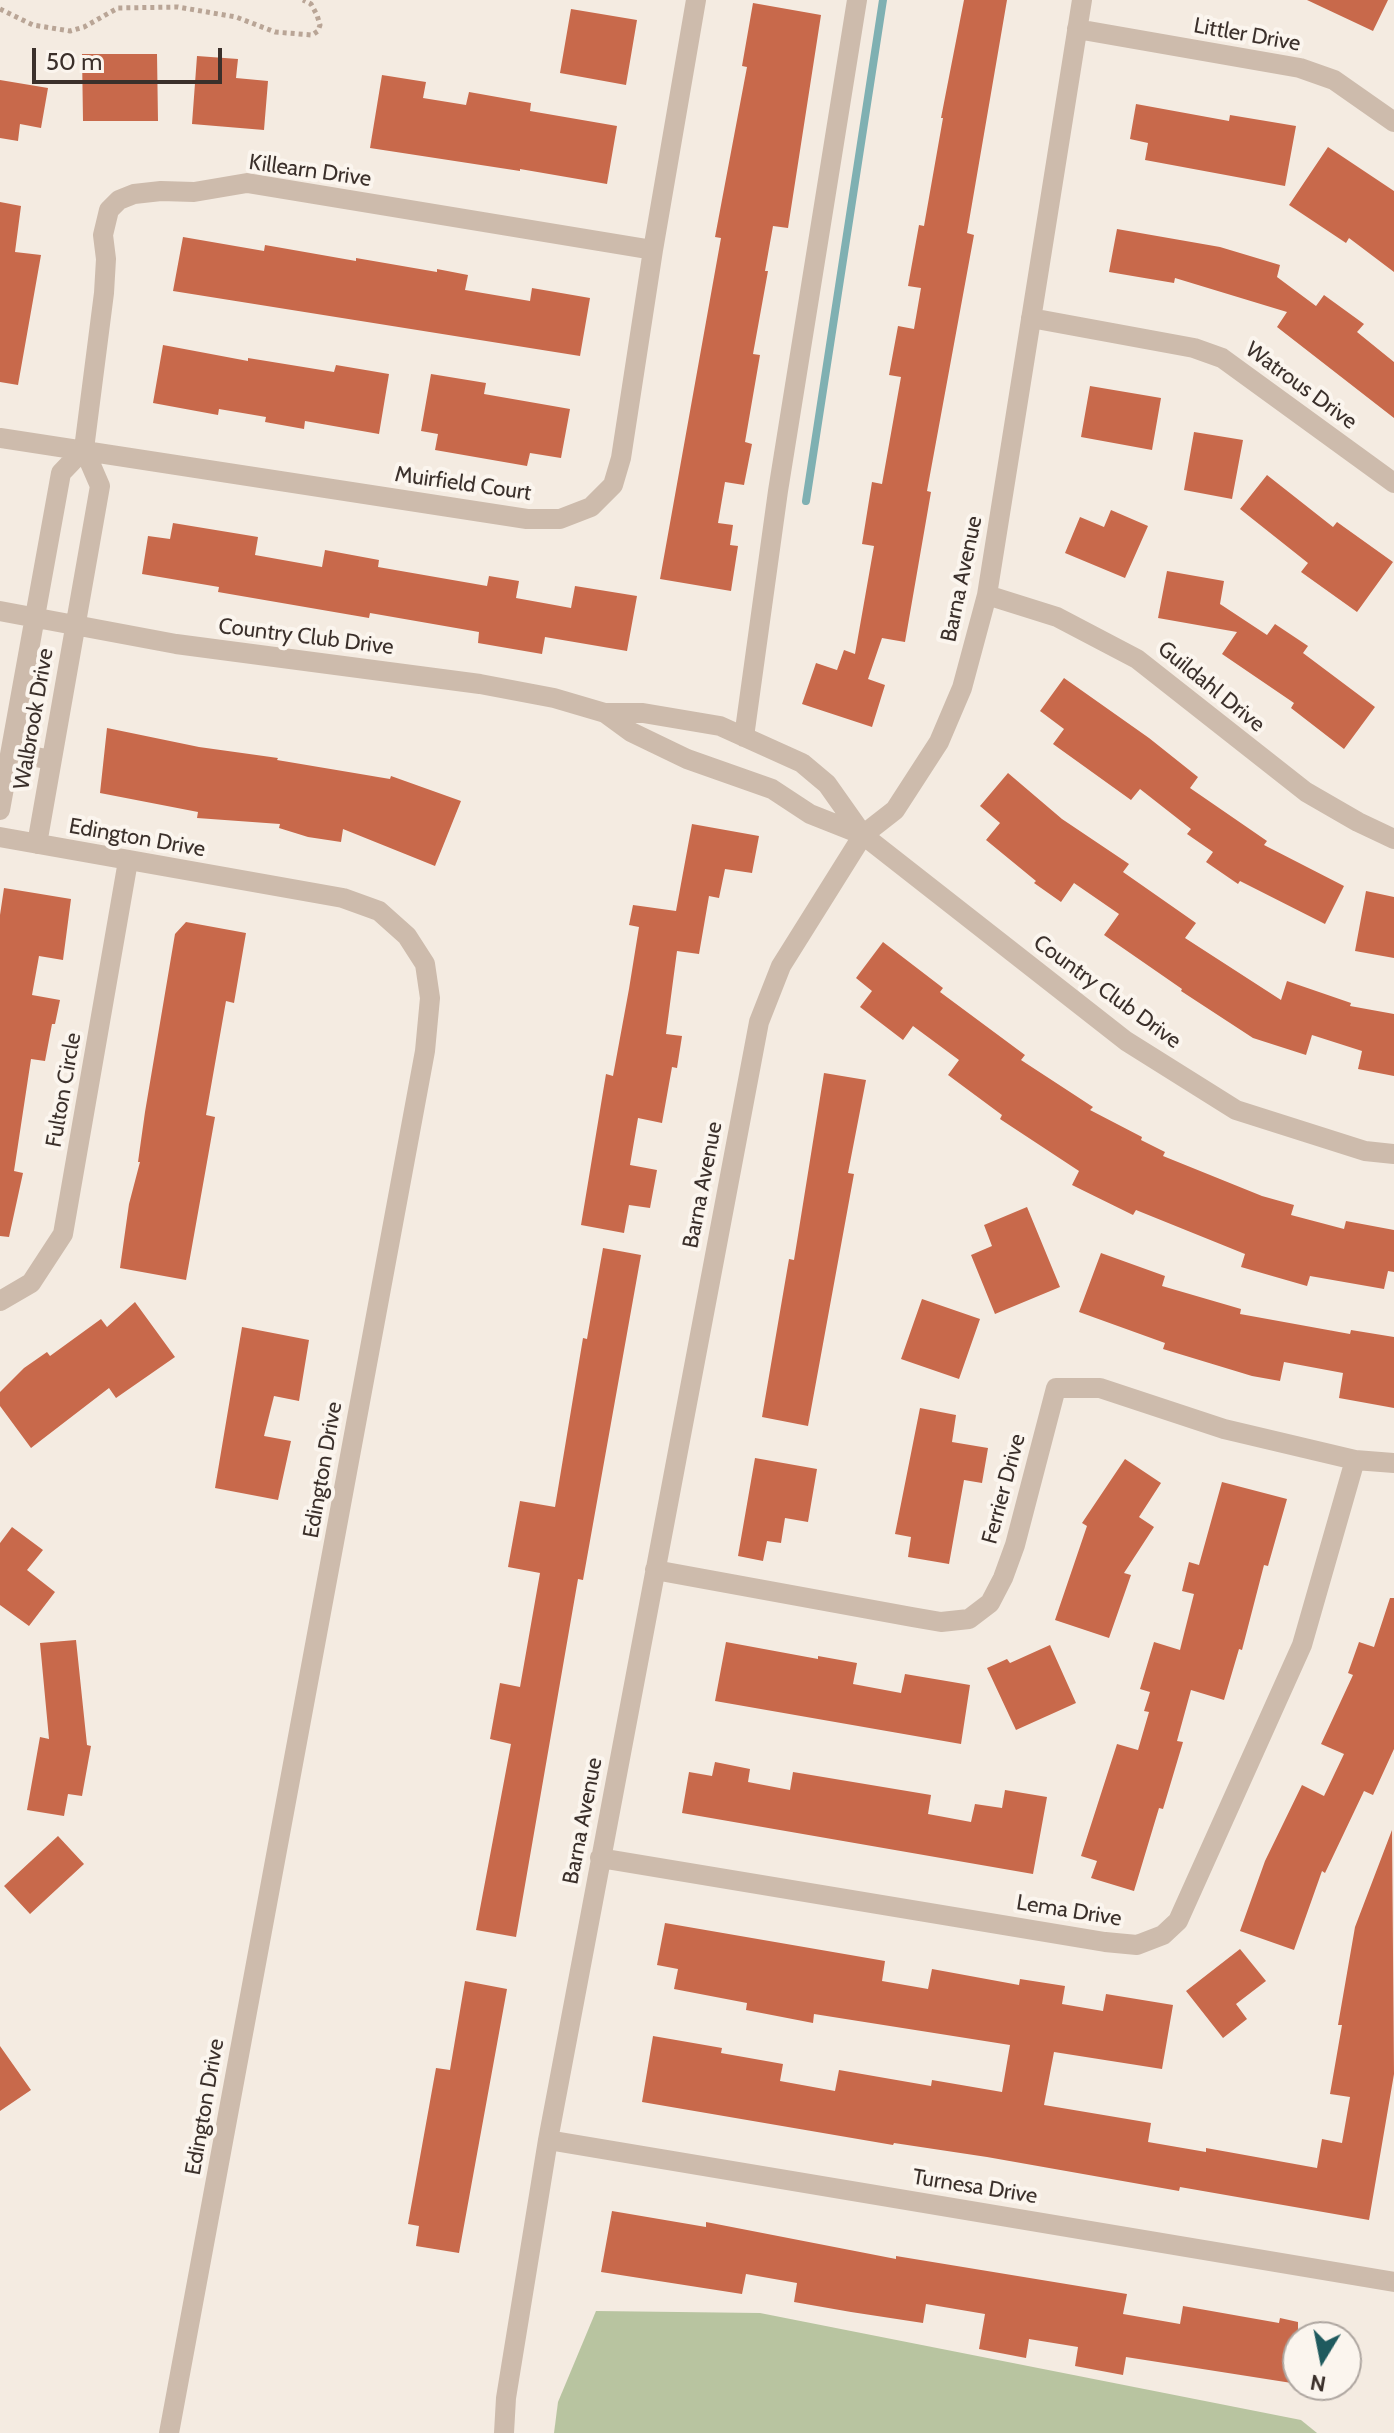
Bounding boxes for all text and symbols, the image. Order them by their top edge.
street label: Littler Drive [1191,13,1303,57]
scale bar [36,32,226,82]
text: 50 m [46,47,102,76]
street label: Killearn Drive [247,149,373,193]
street label: Watrous Drive [1240,337,1362,435]
street label: Muirfield Court [393,461,533,507]
street label: Barna Avenue [936,514,988,644]
street label: Country Club Drive [217,613,395,661]
street label: Guildahl Drive [1152,636,1270,738]
street label: Walbrook Drive [9,646,59,792]
street label: Edington Drive [67,813,207,863]
street label: Country Club Drive [1028,930,1186,1054]
street label: Fulton Circle [41,1031,87,1149]
street label: Barna Avenue [678,1120,728,1250]
street label: Edington Drive [298,1400,348,1540]
street label: Ferrier Drive [977,1431,1031,1547]
street label: Barna Avenue [558,1756,608,1886]
street label: Lema Drive [1014,1890,1124,1932]
street label: Edington Drive [180,2037,230,2177]
street label: Turnesa Drive [911,2164,1039,2210]
north arrow [1282,2321,1362,2401]
text: N [1308,2369,1328,2398]

